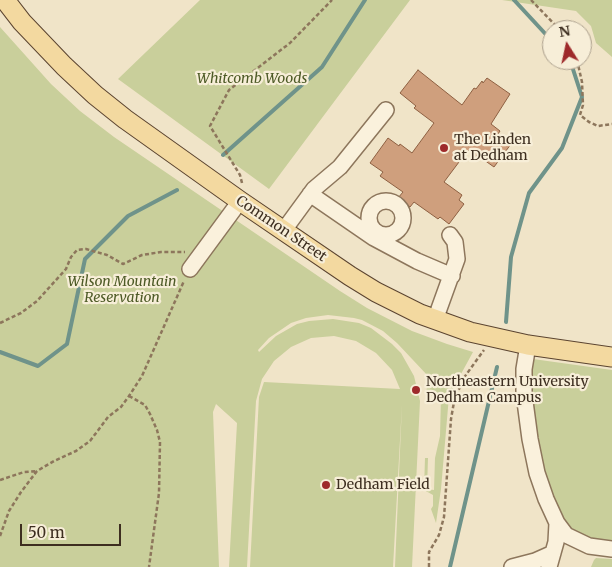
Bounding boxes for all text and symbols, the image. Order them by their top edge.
north arrow [542,20,592,70]
text: N [558,21,572,41]
park label: Whitcomb Woods [197,71,307,87]
place label: The Linden at Dedham [454,132,531,164]
marker: The Linden at Dedham [438,142,450,154]
street label: Common Street [233,192,329,266]
park label: Wilson Mountain Reservation [67,274,177,306]
place label: Northeastern University Dedham Campus [426,374,589,407]
marker: Northeastern University Dedham Campus [410,384,422,396]
place label: Dedham Field [336,477,430,493]
marker: Dedham Field [320,479,332,491]
scale bar [22,514,124,546]
text: 50 m [28,523,65,542]

